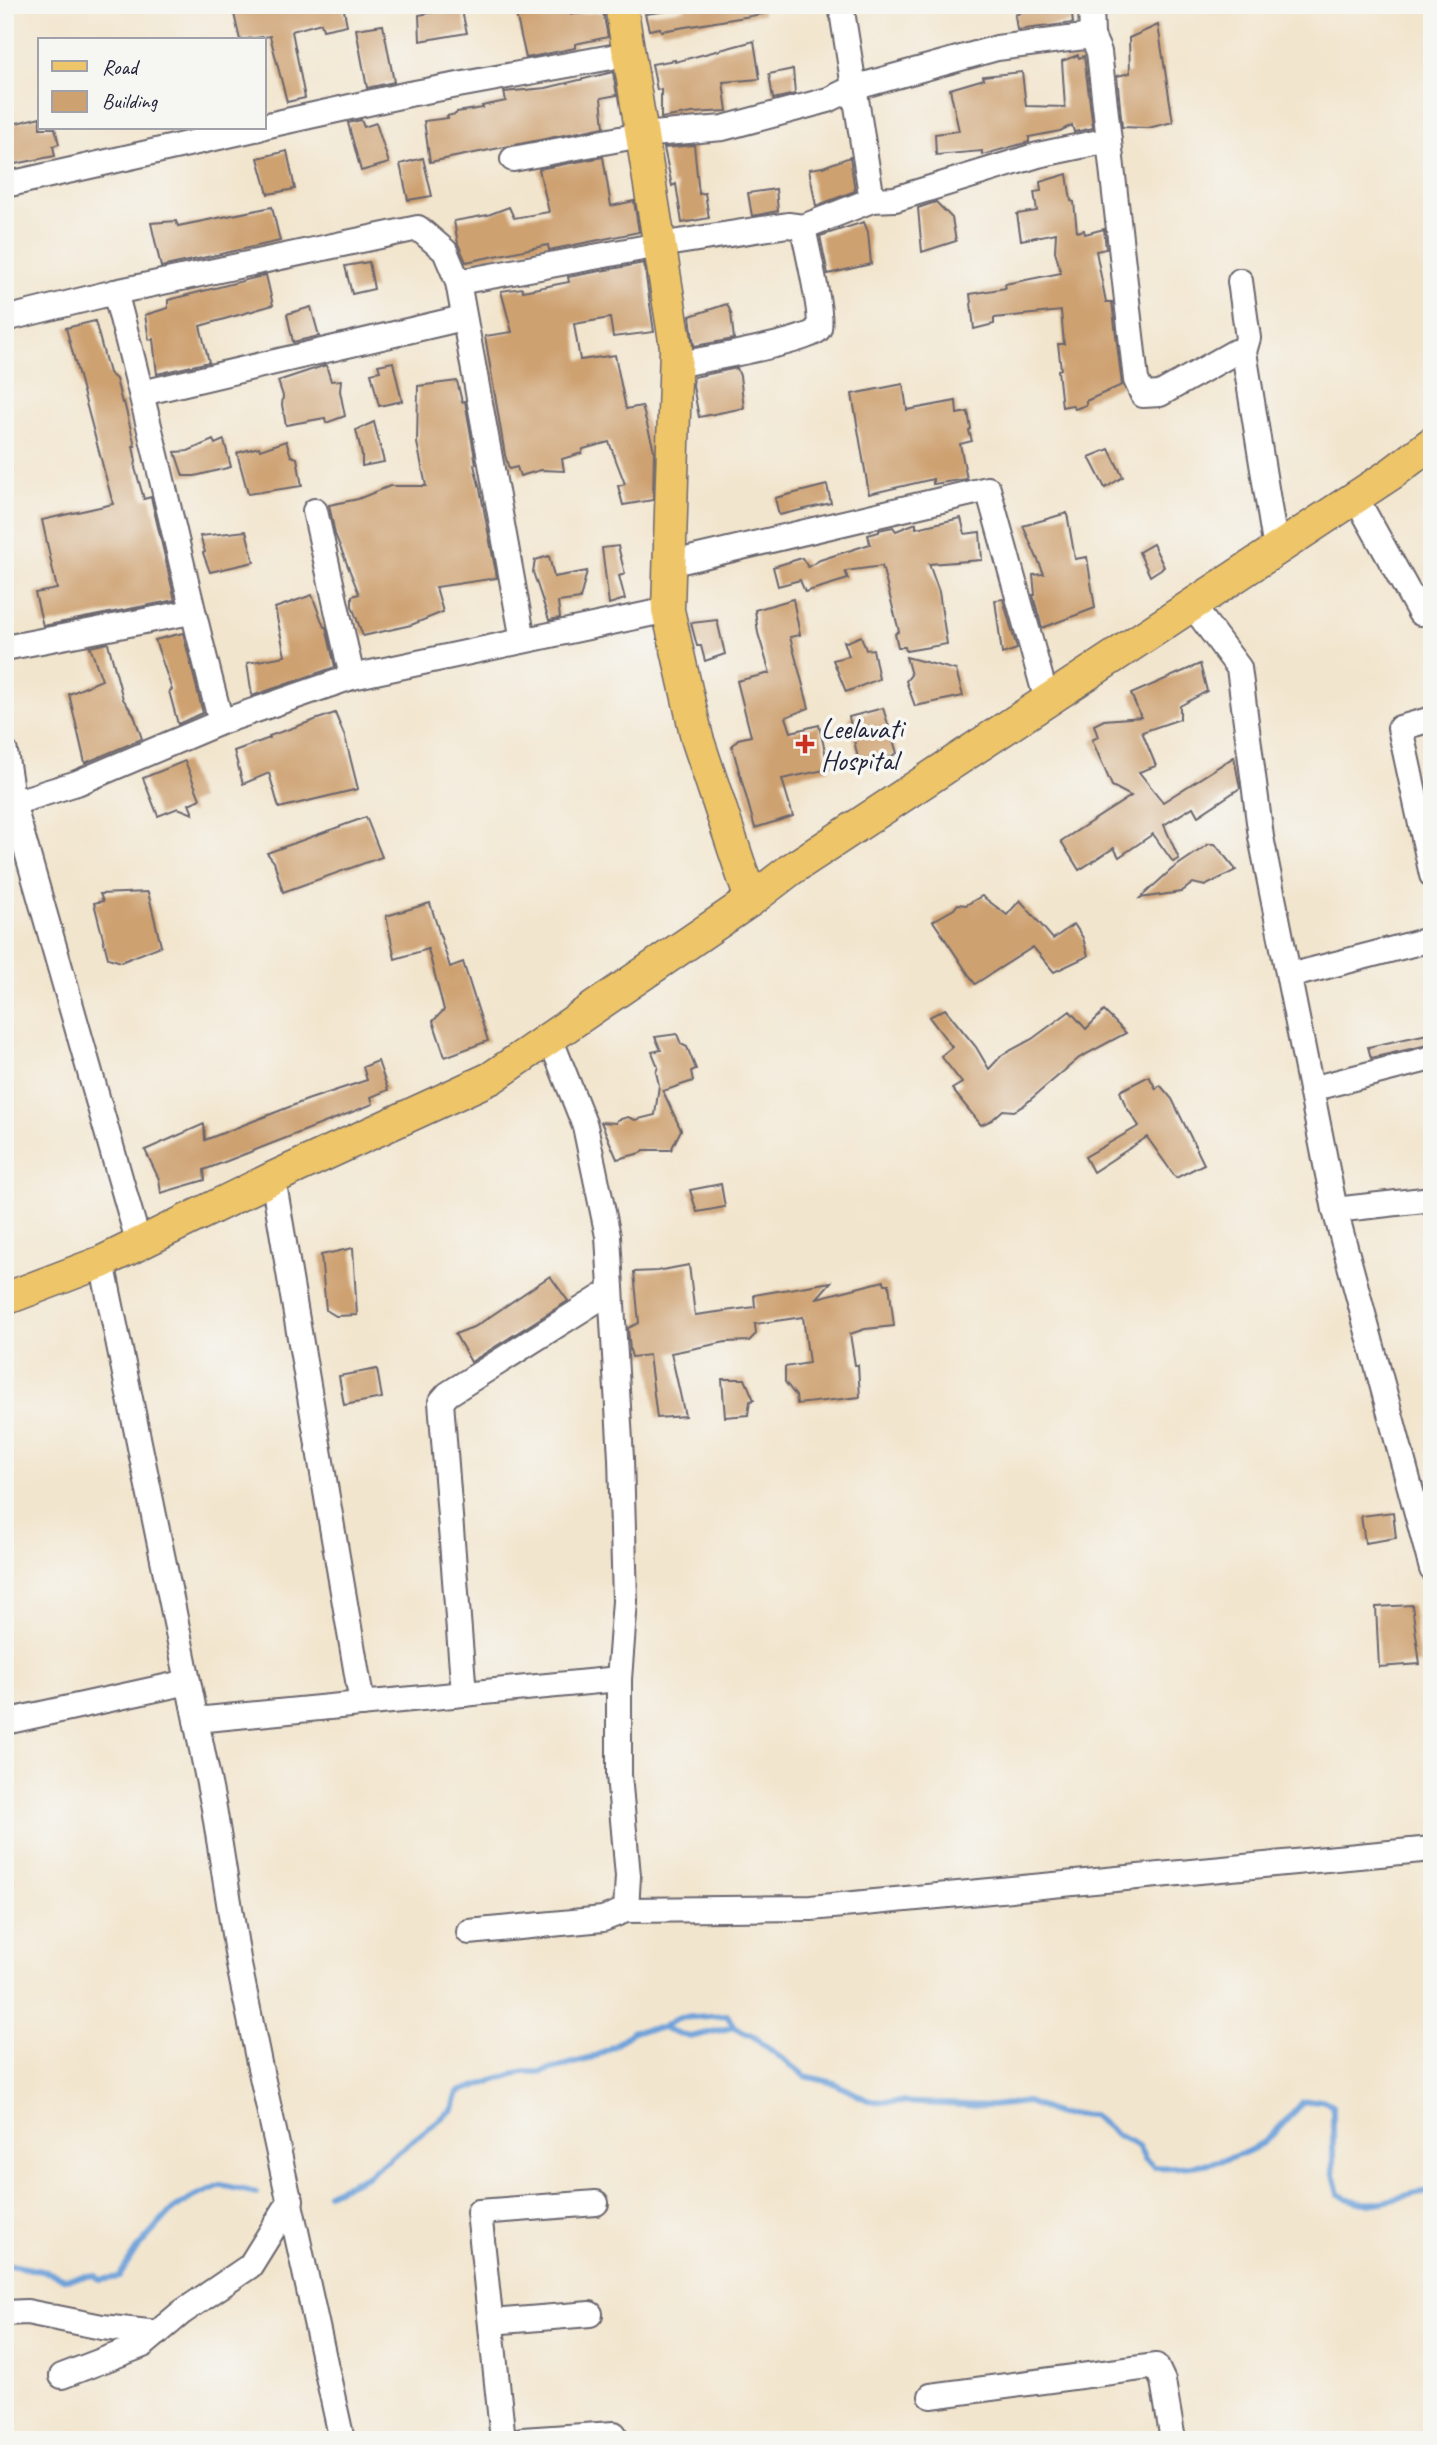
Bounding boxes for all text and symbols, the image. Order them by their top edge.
legend [38,38,266,130]
text: Road [102,54,141,80]
text: Building [102,88,159,114]
place label: Leelavati Hospital [821,711,907,778]
marker: Leelavati Hospital [795,734,815,754]

